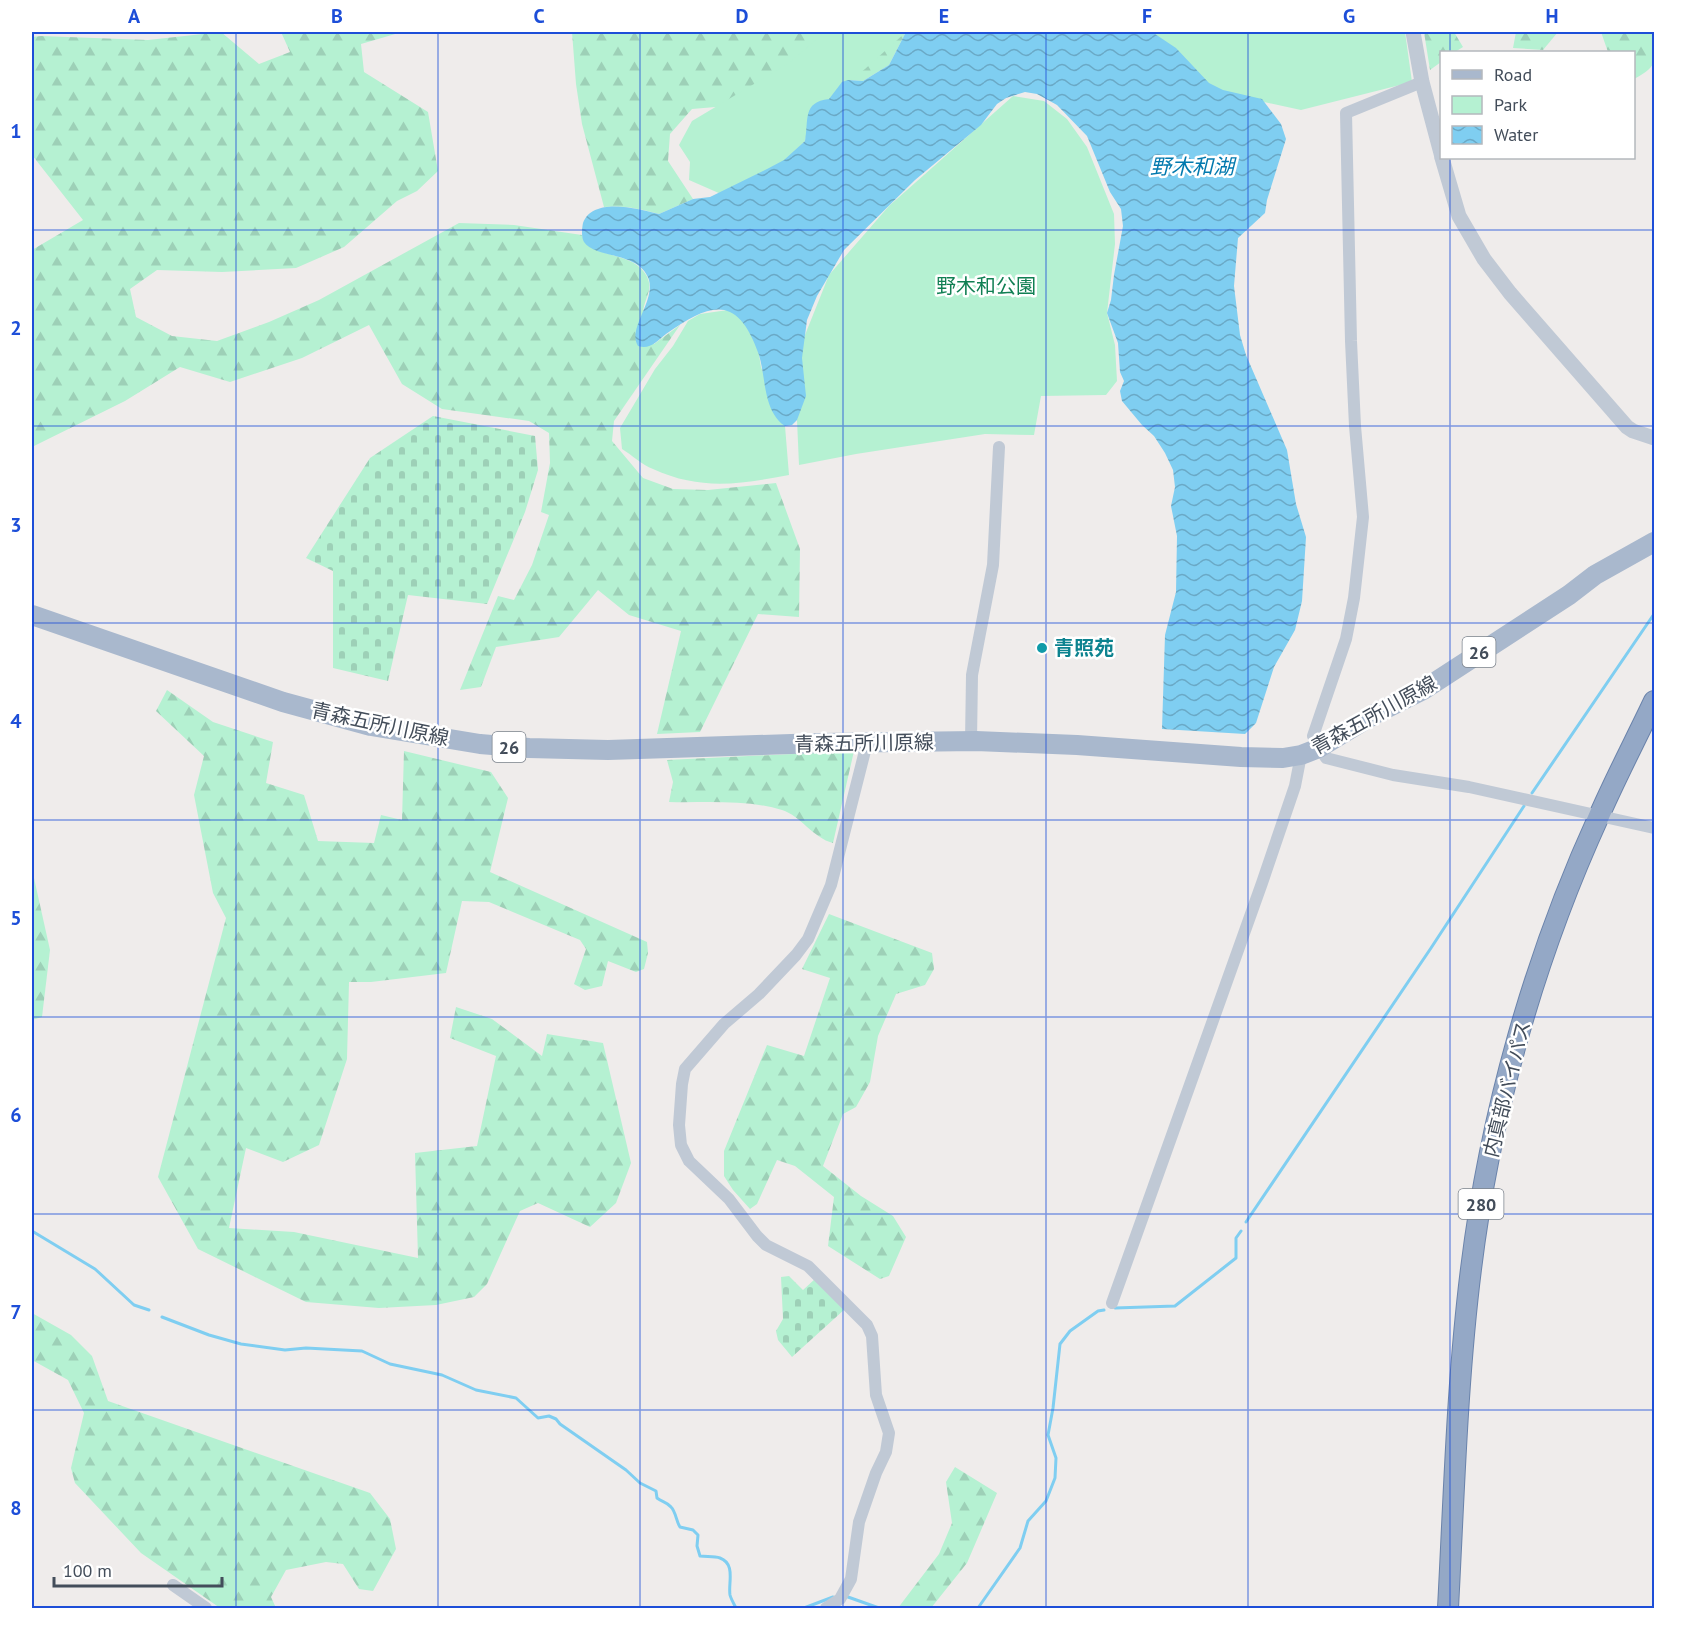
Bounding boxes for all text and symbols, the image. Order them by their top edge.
text: A [128,3,141,29]
text: B [331,3,343,29]
text: C [533,3,545,29]
text: D [736,3,749,29]
text: E [939,3,949,29]
text: F [1142,3,1152,29]
text: G [1343,3,1355,29]
text: H [1545,3,1559,29]
legend [1440,51,1635,159]
text: Road [1494,63,1532,86]
text: Park [1494,93,1527,116]
text: 1 [10,118,22,144]
text: Water [1494,123,1538,146]
water label: 野木和湖 [1150,153,1237,180]
park label: 野木和公園 [936,273,1036,299]
text: 2 [10,315,22,341]
text: 3 [10,512,22,538]
place label: 青照苑 [1054,635,1114,661]
road number: 26 [1462,637,1496,667]
marker: 青照苑 [1035,641,1049,655]
street label: 青森五所川原線 [1306,670,1442,760]
street label: 青森五所川原線 [309,697,451,751]
text: 4 [10,708,22,734]
street label: 青森五所川原線 [794,729,934,757]
road number: 26 [492,732,526,762]
text: 5 [10,905,22,931]
street label: 内真部バイパス [1477,1018,1537,1160]
text: 6 [10,1102,22,1128]
road number: 280 [1458,1189,1504,1219]
text: 7 [10,1299,22,1325]
text: 8 [10,1495,22,1521]
scale bar [54,1550,222,1588]
text: 100 m [63,1559,112,1582]

